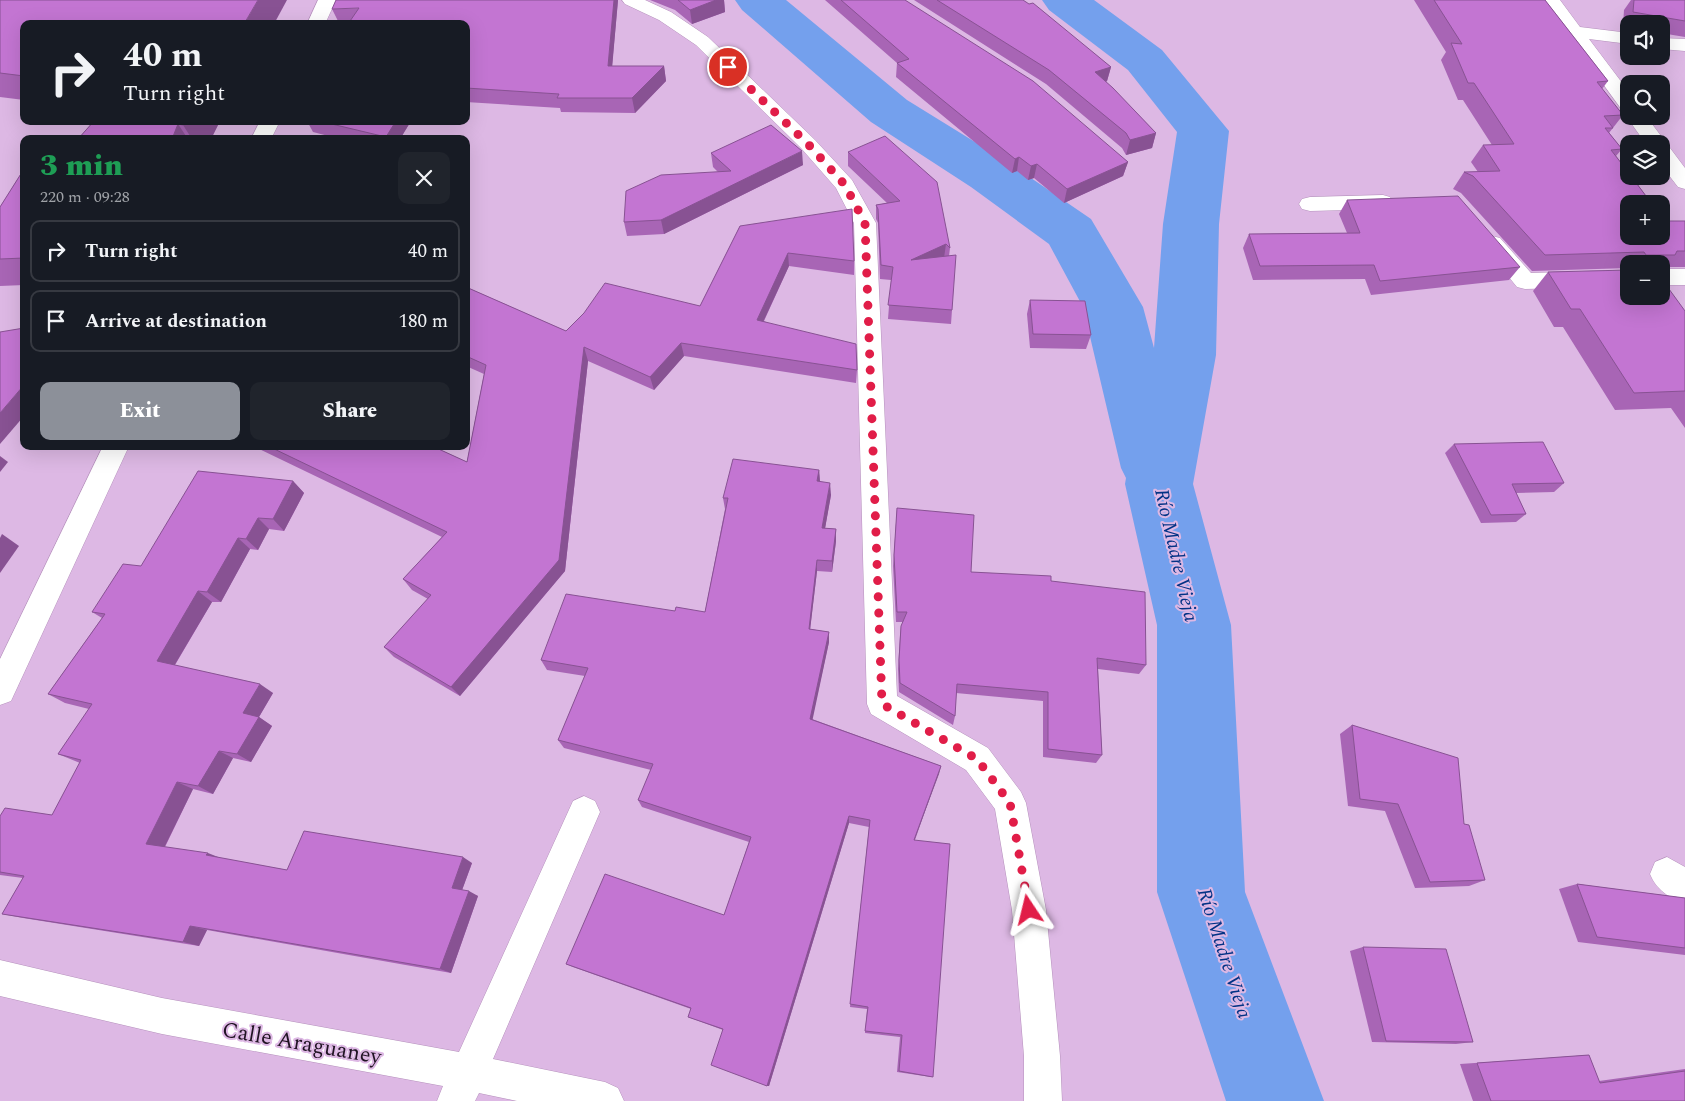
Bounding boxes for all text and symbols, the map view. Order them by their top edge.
map controls [1620,15,1670,305]
button: sound [1620,15,1670,65]
text: 40 m [123,29,203,82]
icon: right [40,40,105,105]
pin [707,46,749,88]
icon: arrive [714,53,742,81]
button: search [1620,75,1670,125]
text: Turn right [123,77,225,110]
button: layers [1620,135,1670,185]
text: 3 min [40,143,123,189]
button: close [398,152,450,204]
text: 220 m · 09:28 [40,185,130,209]
button: + [1620,195,1670,245]
icon: right [42,237,70,265]
text: Turn right [85,237,178,266]
text: 40 m [408,237,448,266]
button: − [1620,255,1670,305]
icon: arrive [42,307,70,335]
text: Arrive at destination [85,307,267,336]
text: 180 m [398,307,448,336]
button: Exit [40,382,240,440]
button: Share [250,382,450,440]
water label: Río Madre Vieja [1146,486,1206,625]
position arrow [1002,883,1054,935]
water label: Río Madre Vieja [1189,884,1259,1022]
street label: Calle Araguaney [220,1013,385,1074]

